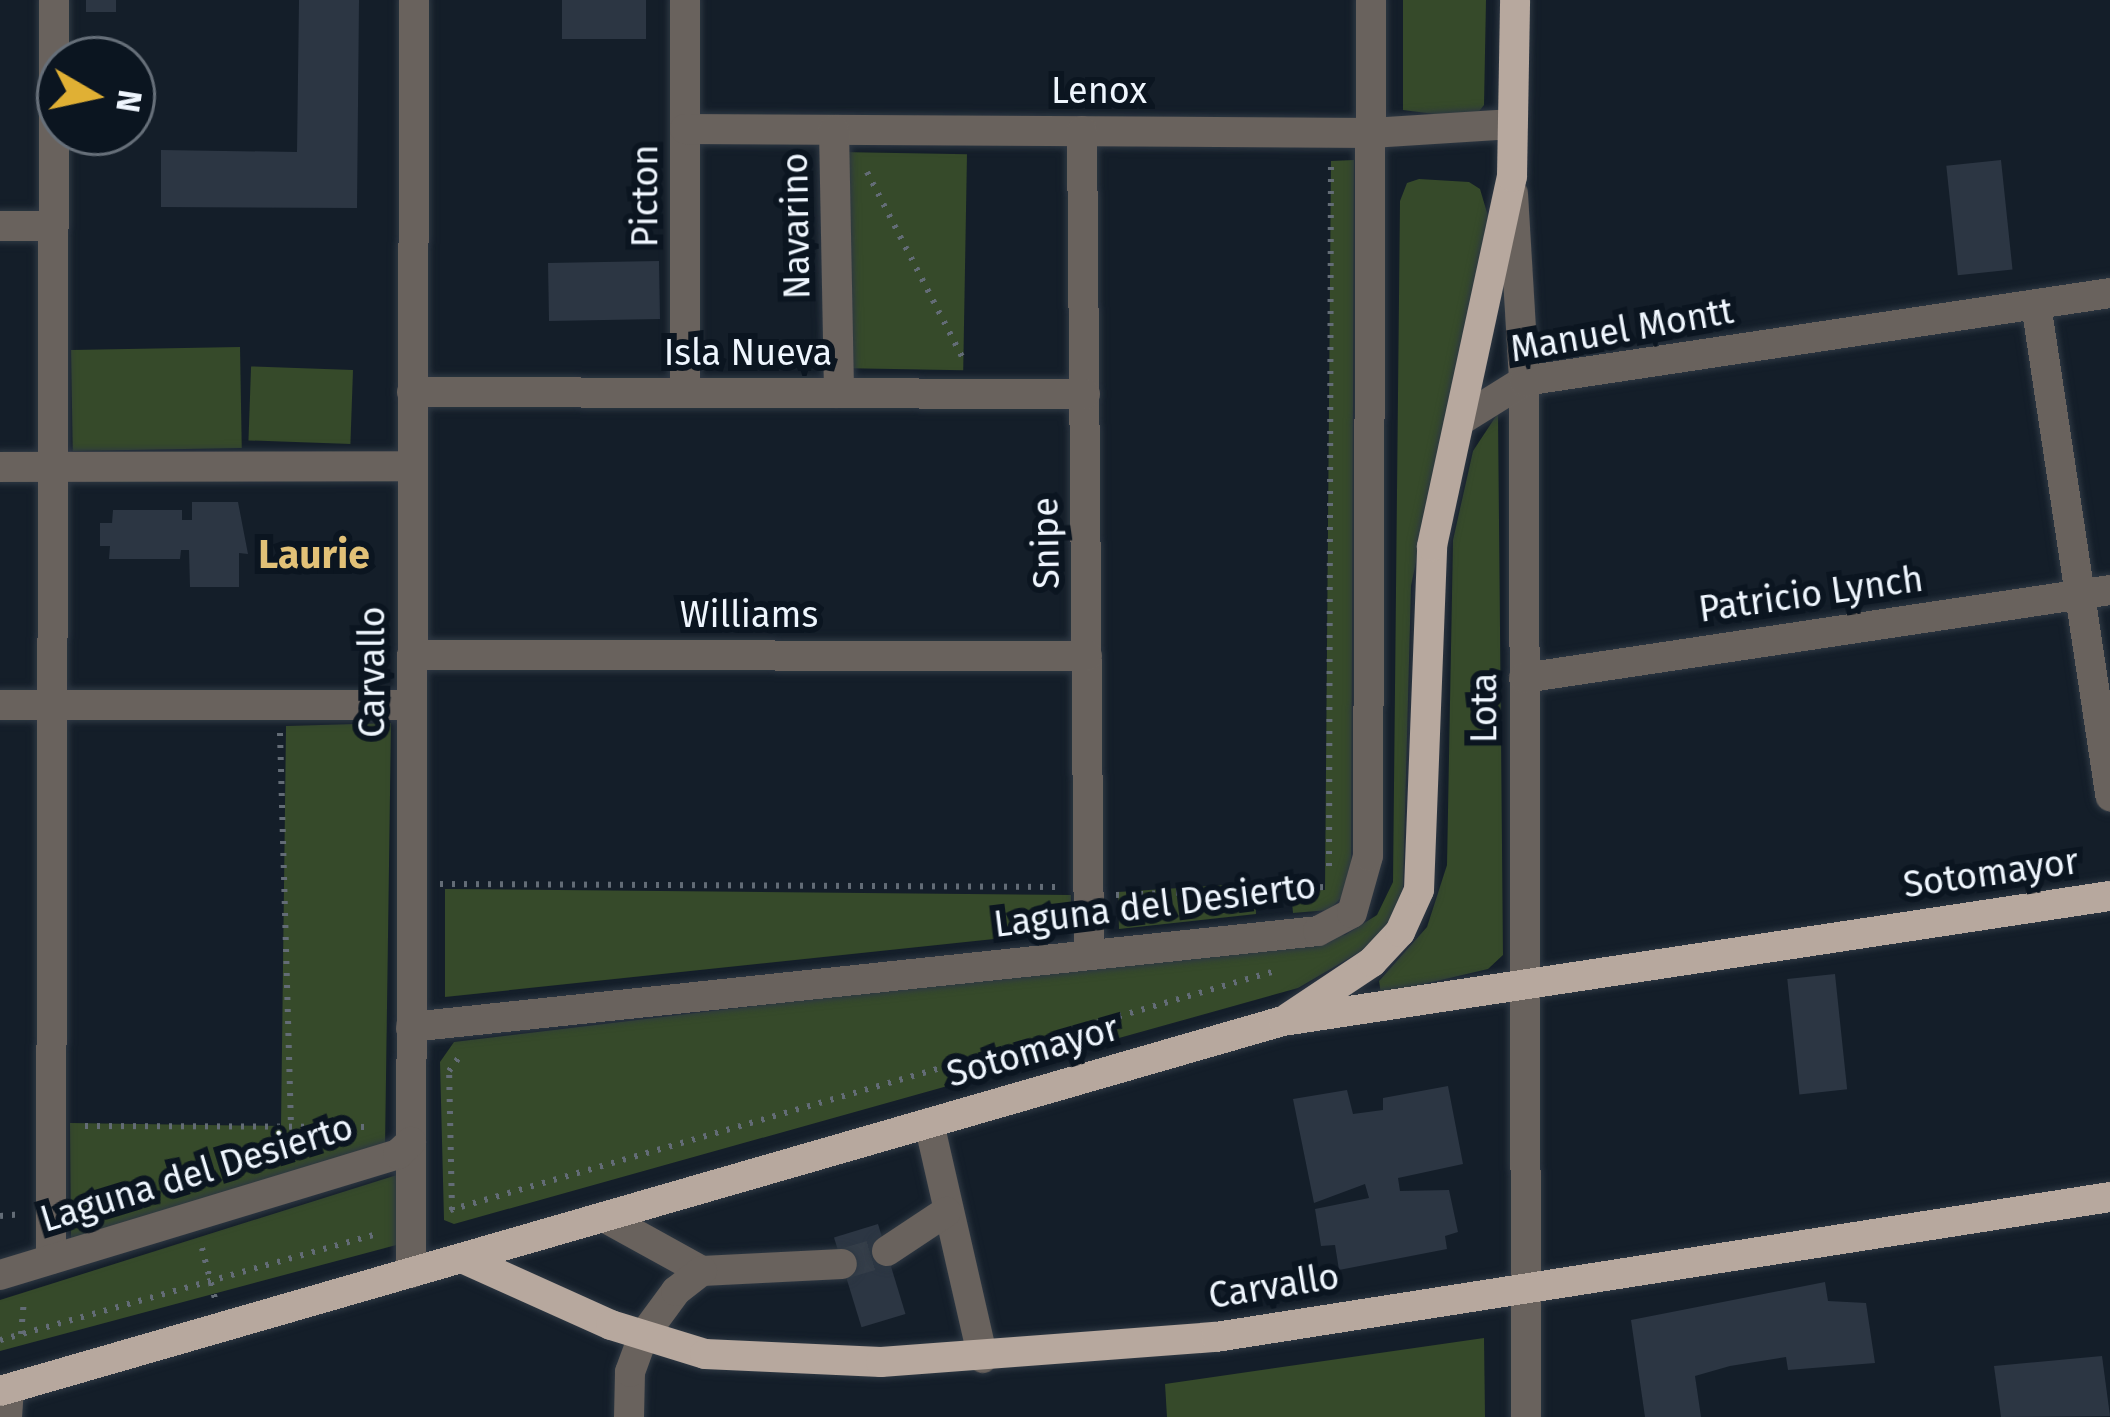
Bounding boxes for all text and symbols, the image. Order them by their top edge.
north arrow [36,36,156,156]
street label: Lenox [1051,70,1147,114]
text: N [107,87,150,115]
street label: Picton [624,145,668,247]
street label: Navarino [774,152,820,300]
street label: Manuel Montt [1507,290,1737,372]
street label: Isla Nueva [664,332,832,376]
street label: Snipe [1025,497,1069,589]
district label: Laurie [258,532,370,578]
street label: Patricio Lynch [1696,558,1926,632]
street label: Williams [680,594,818,638]
street label: Carvallo [351,606,395,738]
street label: Lota [1463,673,1507,743]
street label: Sotomayor [1901,840,2081,908]
street label: Laguna del Desierto [991,865,1319,947]
street label: Sotomayor [942,1007,1124,1097]
street label: Laguna del Desierto [36,1106,358,1242]
street label: Carvallo [1206,1255,1342,1319]

